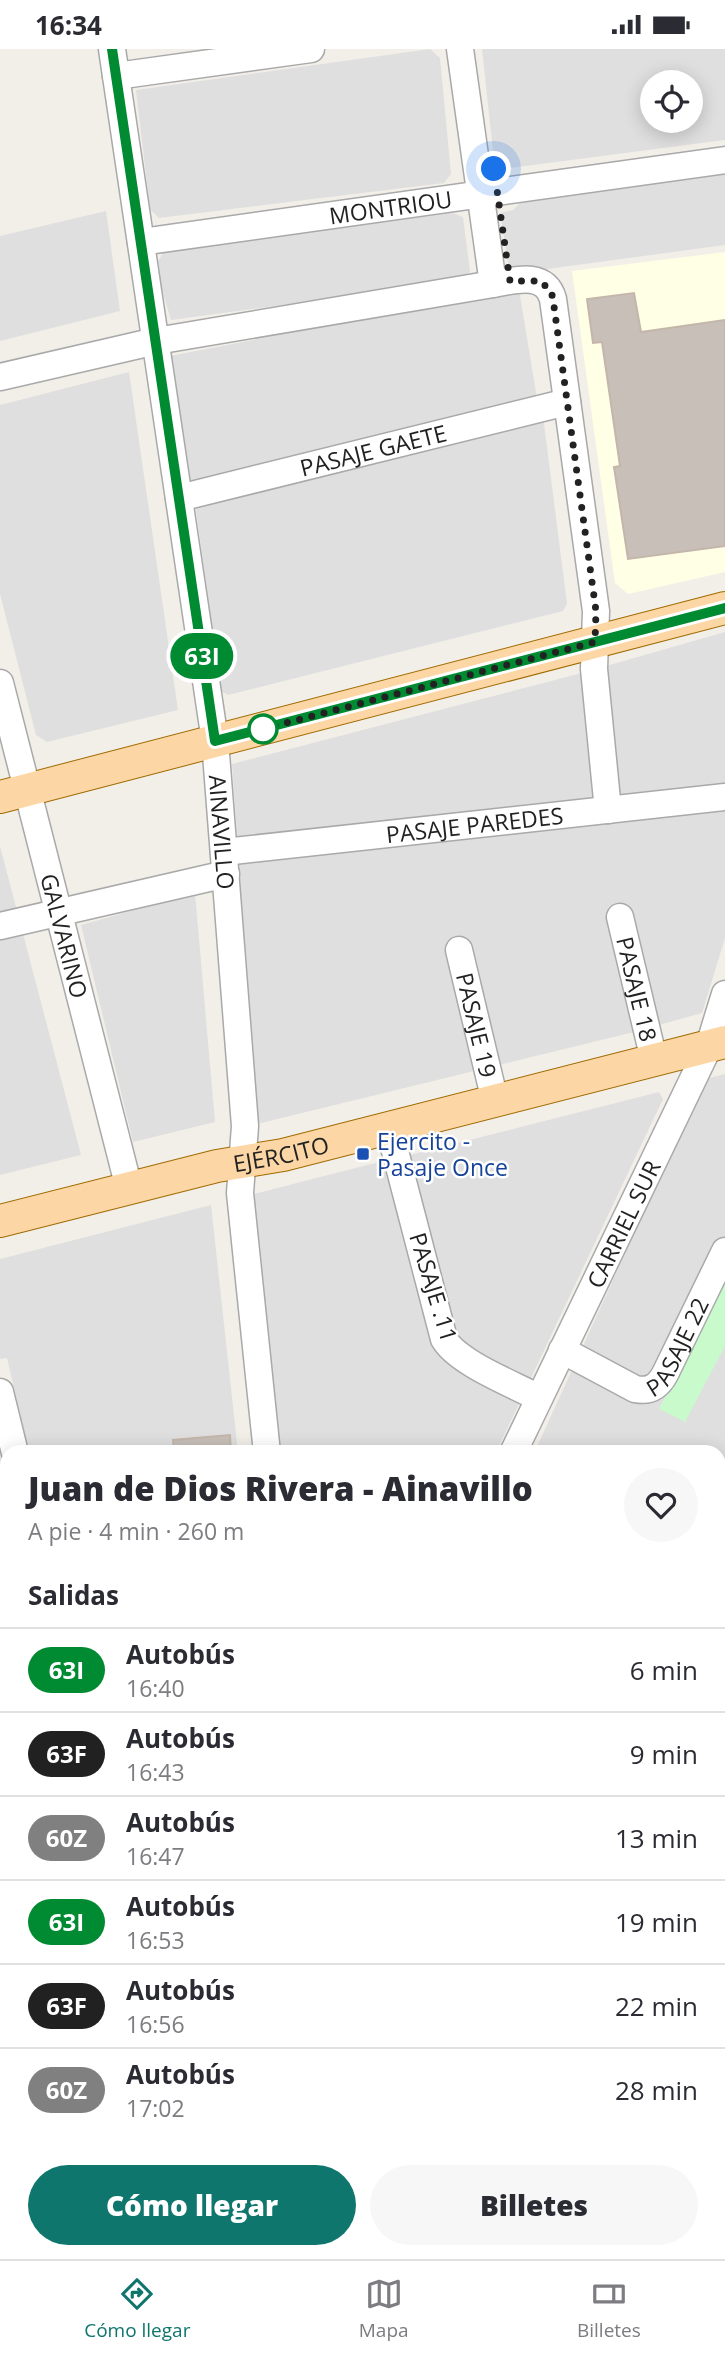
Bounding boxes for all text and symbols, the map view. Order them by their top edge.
text: 16:34 [35,7,102,43]
map controls [640,70,703,133]
button: locate [640,70,703,133]
your location [476,151,511,186]
street label: MONTRIOU [327,183,454,231]
street label: PASAJE GAETE [296,416,450,484]
line badge: 63I [162,633,242,679]
text: 63I [184,639,220,672]
unlabelled marker [248,714,278,744]
street label: AINAVILLO [202,774,243,891]
street label: PASAJE PAREDES [384,799,565,850]
street label: GALVARINO [33,870,96,1002]
street label: PASAJE 18 [609,933,665,1045]
street label: PASAJE 19 [449,969,505,1081]
place label: Ejercito - Pasaje Once [377,1125,508,1183]
street label: EJÉRCITO [231,1128,332,1179]
marker: Ejercito - Pasaje Once [355,1146,371,1162]
street label: CARRIEL SUR [579,1155,668,1293]
street label: PASAJE .11 [402,1228,466,1346]
street label: PASAJE 22 [640,1292,716,1404]
text: Juan de Dios Rivera - Ainavillo [28,1466,533,1511]
button: heart [624,1468,698,1542]
text: A pie · 4 min · 260 m [28,1515,244,1547]
text: Salidas [28,1577,119,1613]
text: Autobús [126,1636,235,1672]
text: 6 min [630,1652,698,1688]
text: 63I [49,1653,84,1686]
text: 16:40 [126,1672,185,1704]
text: Autobús [126,1720,235,1756]
text: 9 min [630,1736,698,1772]
text: 63F [46,1737,87,1770]
text: 16:43 [126,1756,185,1788]
text: Autobús [126,1804,235,1840]
text: 13 min [615,1820,698,1856]
text: 60Z [46,1821,87,1854]
text: 16:47 [126,1840,185,1872]
text: Autobús [126,1888,235,1924]
text: 19 min [615,1904,698,1940]
text: 63I [49,1905,84,1938]
text: 16:53 [126,1924,185,1956]
text: Autobús [126,1972,235,2008]
text: 22 min [615,1988,698,2024]
text: 63F [46,1989,87,2022]
text: 16:56 [126,2008,185,2040]
text: Autobús [126,2056,235,2092]
text: 28 min [615,2072,698,2108]
text: 60Z [46,2073,87,2106]
text: 17:02 [126,2092,185,2124]
button: Cómo llegar [28,2165,356,2245]
button: Billetes [370,2165,698,2245]
tab: Cómo llegar [84,2275,190,2343]
tab: Mapa [359,2275,409,2343]
tab: Billetes [577,2275,641,2343]

